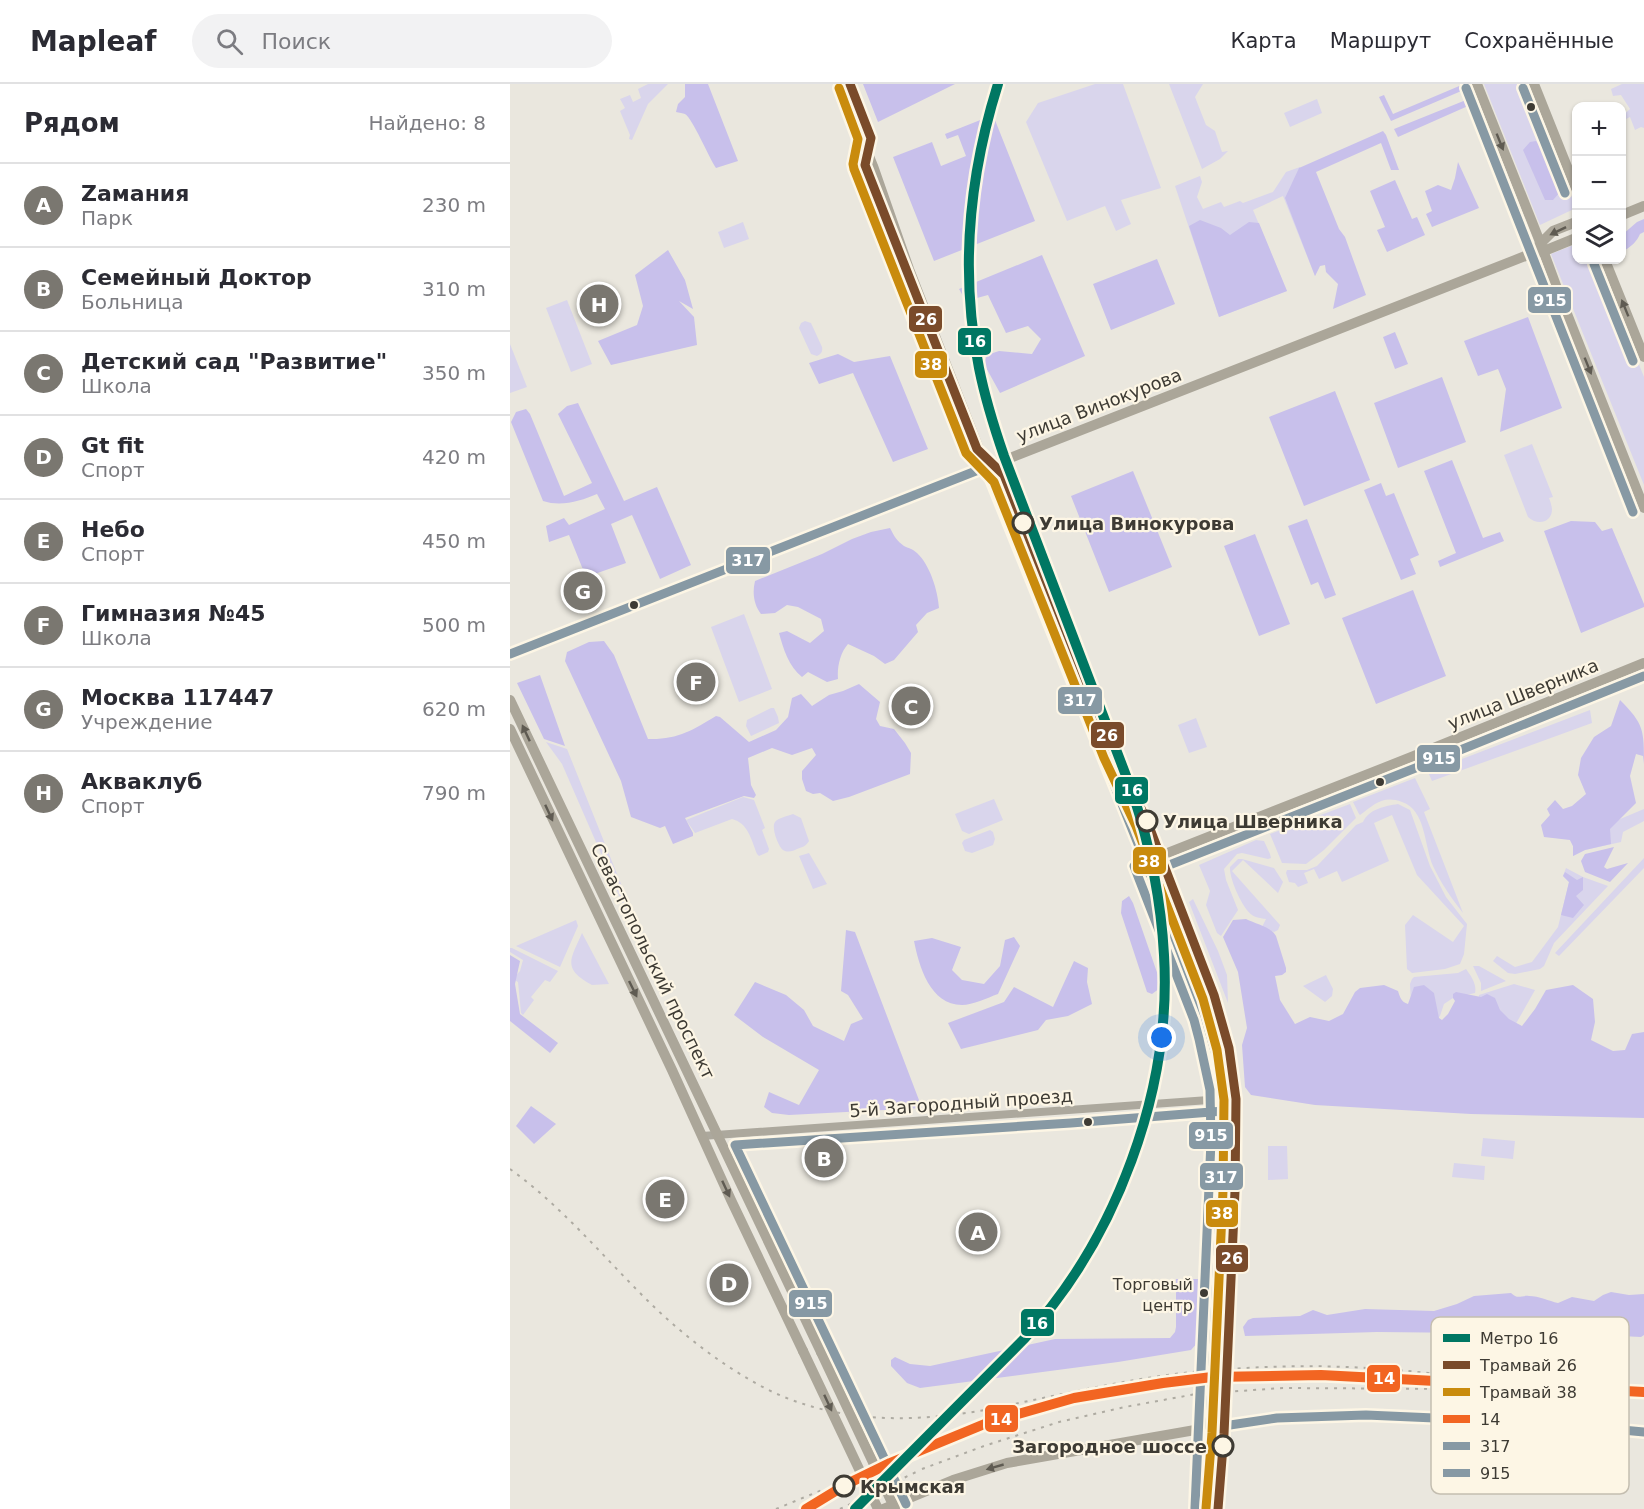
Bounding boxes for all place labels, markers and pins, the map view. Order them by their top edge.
unlabelled marker [1525,101,1537,113]
pin: H [580,282,619,326]
marker: Улица Винокурова [1012,512,1034,534]
place label: Улица Винокурова [1039,513,1234,534]
pin: G [564,568,602,614]
unlabelled marker [628,599,640,611]
pin: F [676,660,716,704]
pin: C [892,684,930,728]
unlabelled marker [1374,776,1386,788]
marker: Улица Шверника [1136,810,1158,832]
place label: Улица Шверника [1163,811,1343,832]
unlabelled marker [1082,1116,1094,1128]
pin: B [804,1136,844,1180]
pin: E [646,1176,684,1222]
pin: A [958,1210,998,1254]
pin: D [710,1260,748,1306]
place label: Торговый центр [1112,1275,1193,1315]
marker: Торговый центр [1198,1287,1210,1299]
marker: Загородное шоссе [1212,1435,1234,1457]
place label: Загородное шоссе [1012,1436,1207,1457]
marker: Крымская [833,1475,855,1497]
place label: Крымская [860,1476,965,1497]

